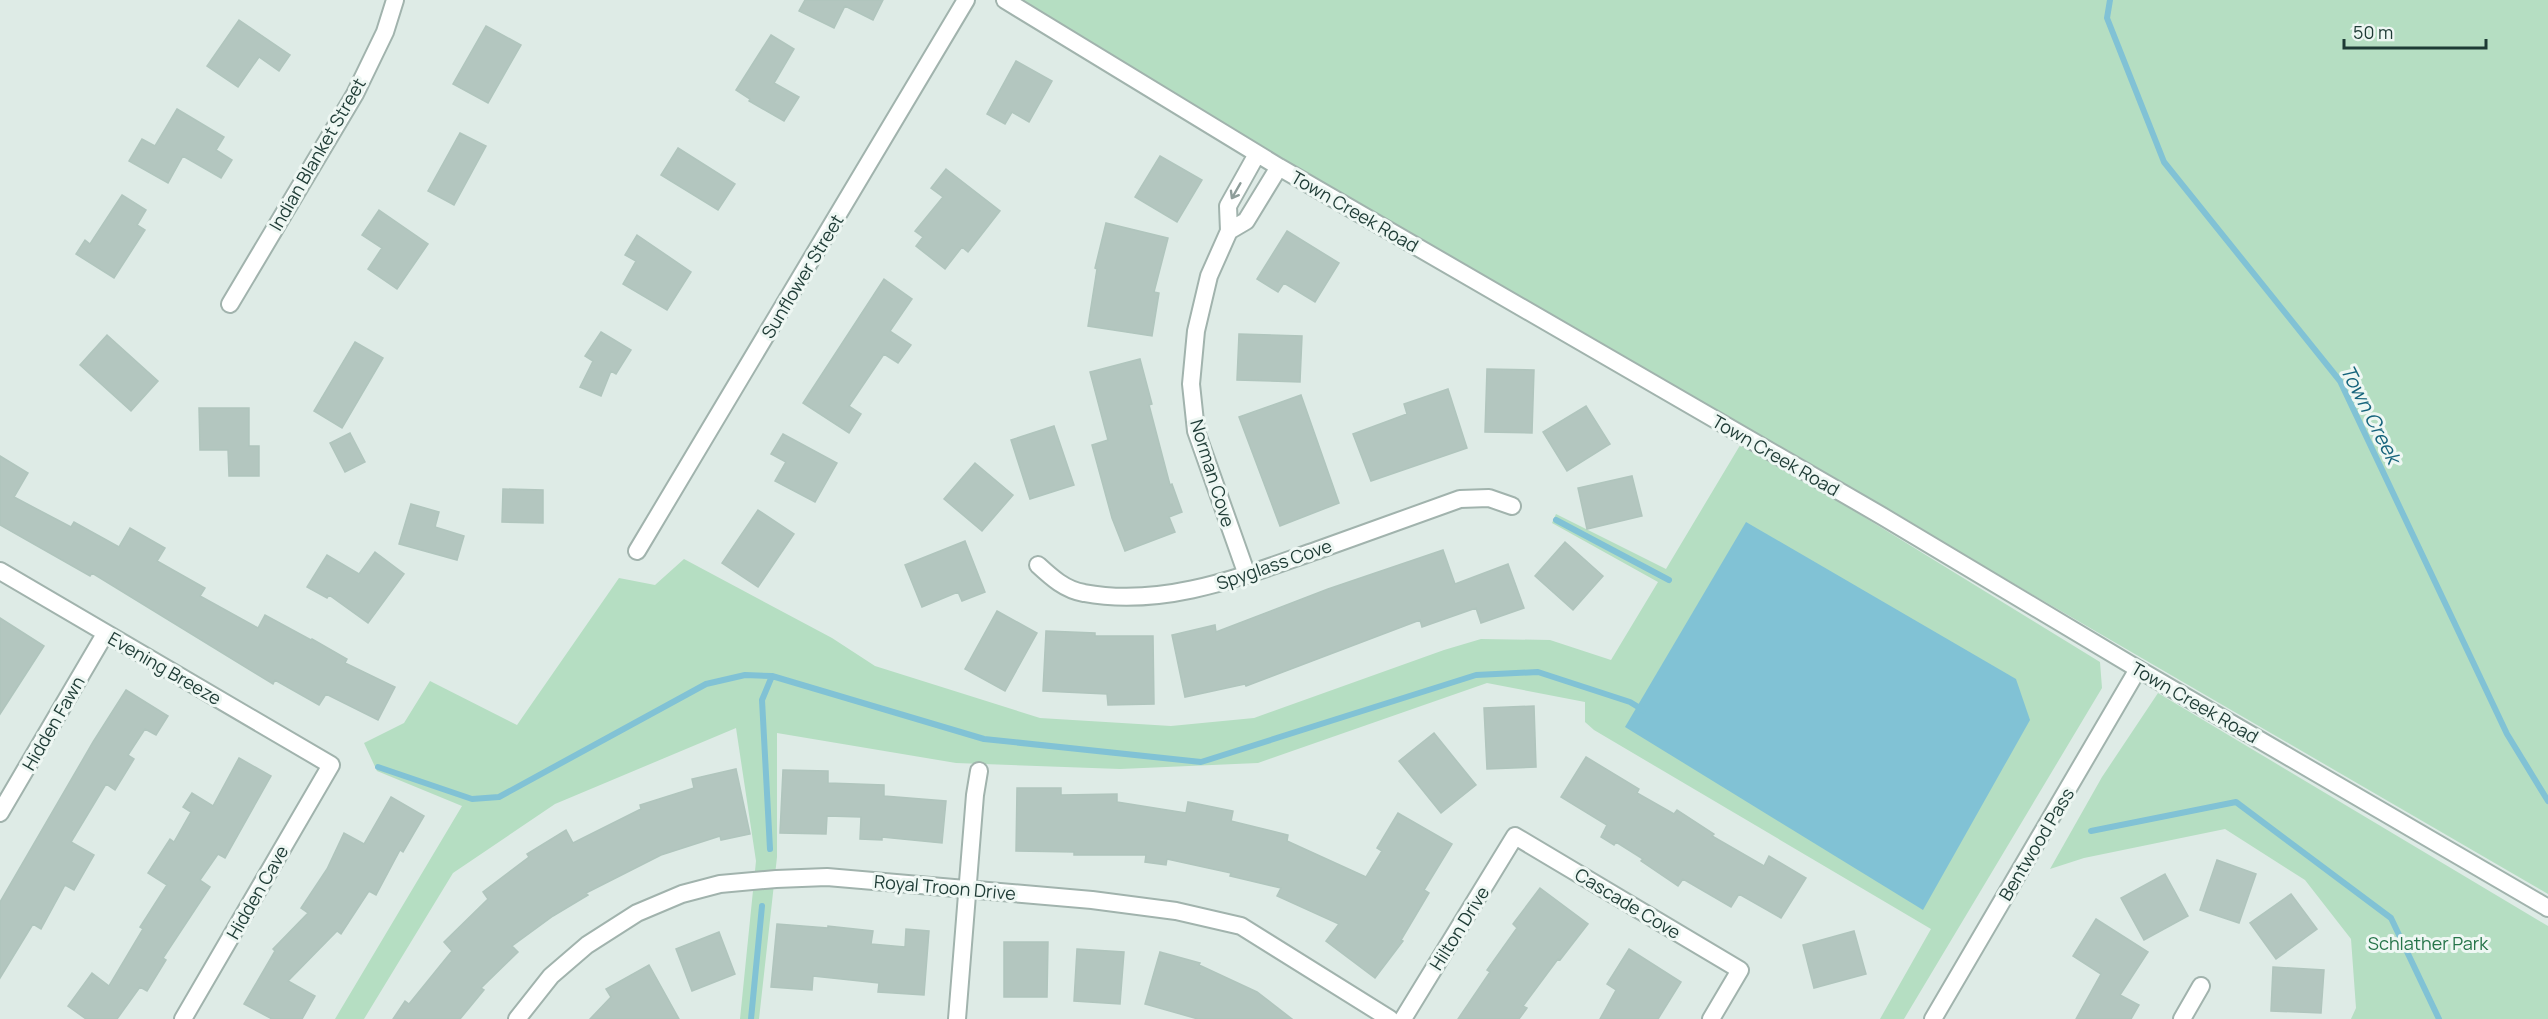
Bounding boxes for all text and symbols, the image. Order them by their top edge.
scale bar [2344,12,2486,50]
text: 50 m [2353,20,2393,44]
street label: Indian Blanket Street [263,73,371,235]
street label: Town Creek Road [1287,165,1423,257]
one-way arrow [1230,182,1242,199]
street label: Sunflower Street [755,209,849,343]
water label: Town Creek [2335,360,2409,471]
street label: Town Creek Road [1708,409,1844,501]
street label: Norman Cove [1185,416,1241,530]
street label: Spyglass Cove [1213,533,1335,595]
street label: Evening Breeze [104,626,226,710]
street label: Town Creek Road [2127,656,2263,748]
street label: Hidden Fawn [16,671,90,775]
street label: Bentwood Pass [1993,783,2079,905]
street label: Hidden Cave [221,841,293,943]
street label: Cascade Cove [1571,862,1685,944]
street label: Royal Troon Drive [873,869,1017,905]
street label: Hilton Drive [1424,882,1494,974]
park label: Schlather Park [2368,931,2489,955]

